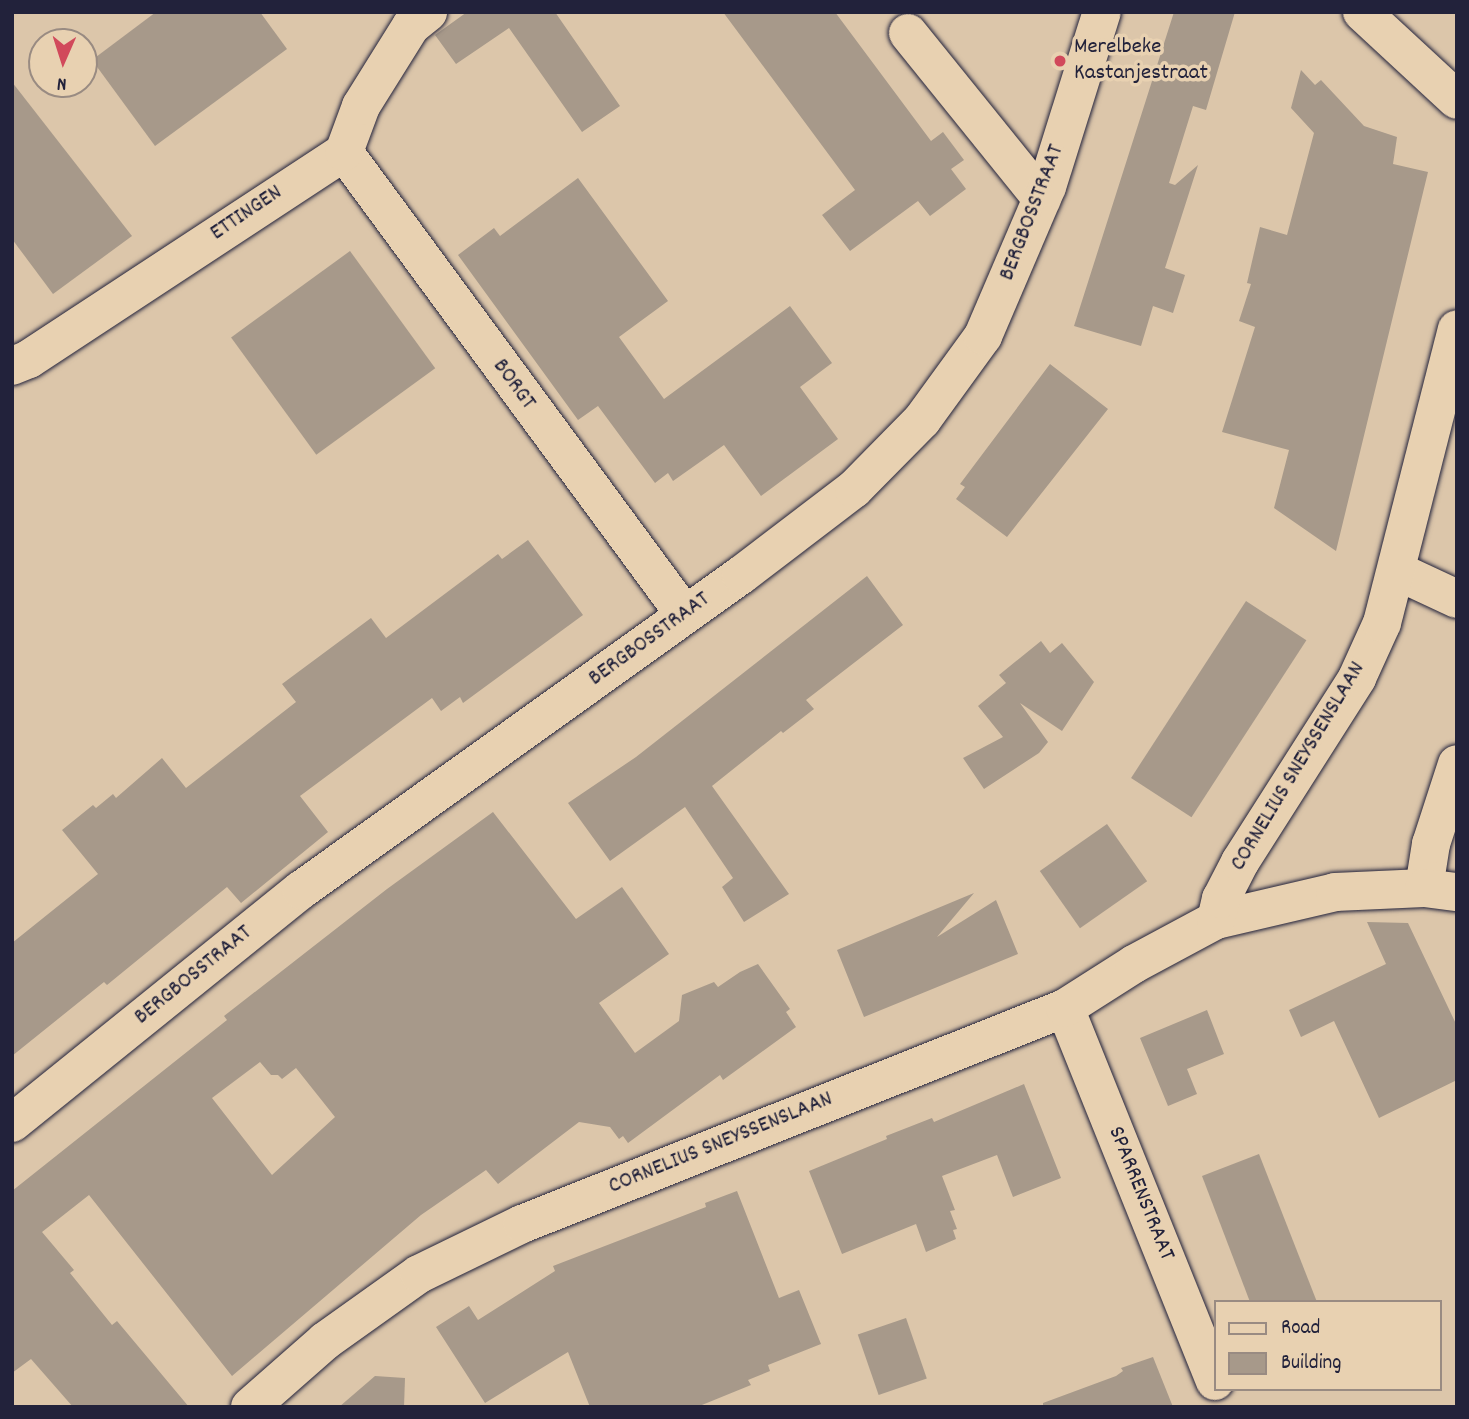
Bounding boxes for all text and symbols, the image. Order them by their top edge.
north arrow [28,28,98,98]
place label: Merelbeke Kastanjestraat [1074,34,1208,88]
marker: Merelbeke Kastanjestraat [1052,53,1068,69]
text: N [57,69,67,96]
street label: BERGBOSSTRAAT [994,141,1072,285]
street label: ETTINGEN [206,180,288,248]
street label: BORGT [485,354,541,416]
street label: BERGBOSSTRAAT [584,587,716,693]
street label: CORNELIUS SNEYSSENSLAAN [1226,657,1372,877]
street label: BERGBOSSTRAAT [130,920,258,1032]
street label: CORNELIUS SNEYSSENSLAAN [605,1086,837,1202]
street label: SPARRENSTRAAT [1101,1123,1179,1265]
legend [1214,1300,1441,1391]
text: Road [1281,1314,1320,1344]
text: Building [1281,1349,1341,1379]

